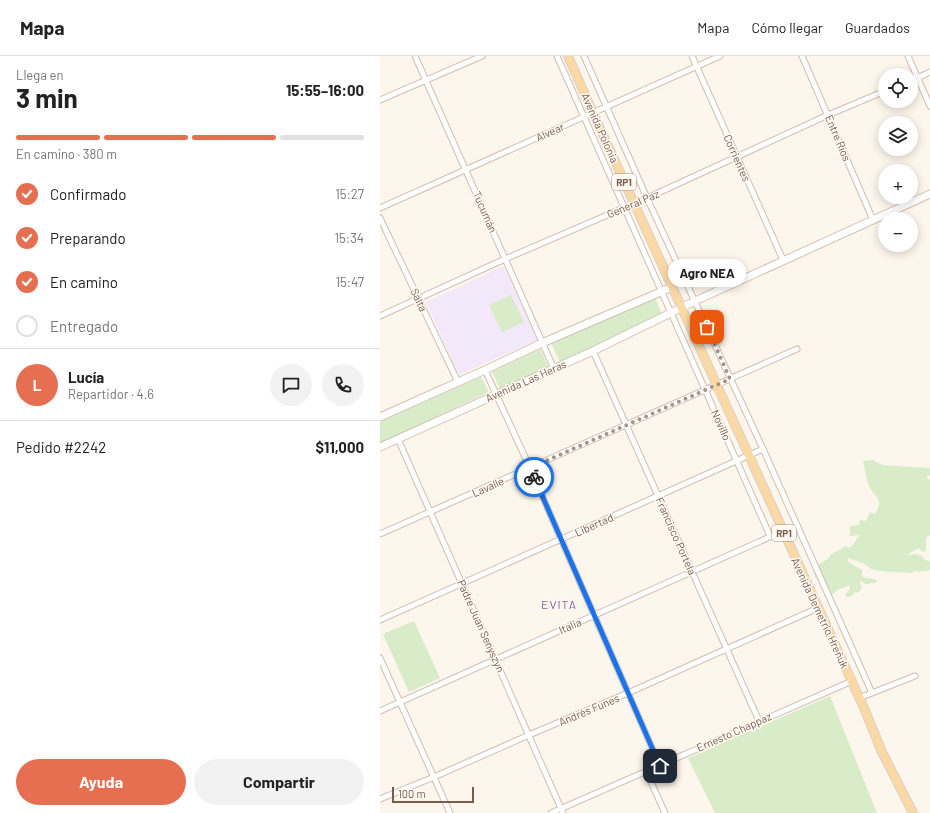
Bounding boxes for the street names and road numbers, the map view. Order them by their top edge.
street label: Avenida Polonia [579,91,622,165]
street label: Entre Ríos [823,113,854,163]
street label: Alvear [534,120,566,144]
street label: Corrientes [721,132,754,183]
road number: RP1 [612,174,636,190]
street label: General Paz [605,187,661,220]
street label: Tucumán [471,189,500,235]
street label: Salta [408,286,430,313]
street label: Avenida Las Heras [483,357,568,404]
street label: Novillo [709,407,734,442]
street label: Lavalle [470,474,506,499]
street label: Francisco Portela [654,495,699,577]
street label: Libertad [573,510,615,539]
road number: RP1 [772,525,796,541]
street label: Avenida Demetrio Hreñuk [789,555,852,671]
street label: Padre Juan Senyszyn [455,577,508,674]
street label: Italia [556,615,583,636]
street label: Andrés Funes [557,691,621,728]
street label: Ernesto Chappaz [694,709,773,754]

